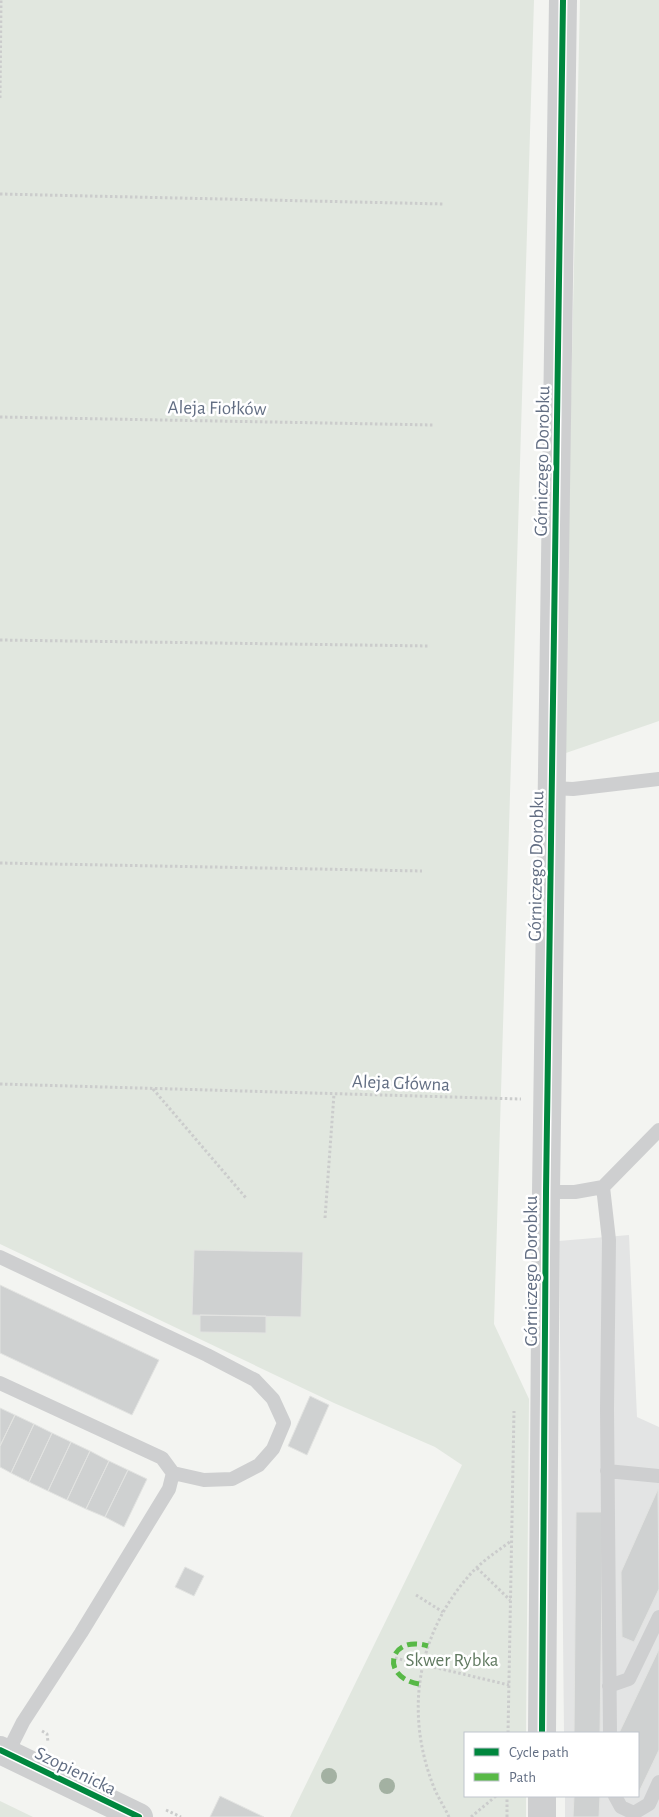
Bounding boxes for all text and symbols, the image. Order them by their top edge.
street label: Górniczego Dorobku [532,385,553,537]
street label: Aleja Fiołków [167,398,267,419]
street label: Górniczego Dorobku [526,790,547,942]
street label: Aleja Główna [352,1072,451,1095]
street label: Górniczego Dorobku [522,1195,541,1346]
park label: Skwer Rybka [405,1651,499,1670]
legend [464,1732,639,1797]
street label: Szopienicka [32,1744,119,1799]
text: Cycle path [509,1745,569,1760]
text: Path [509,1770,536,1785]

